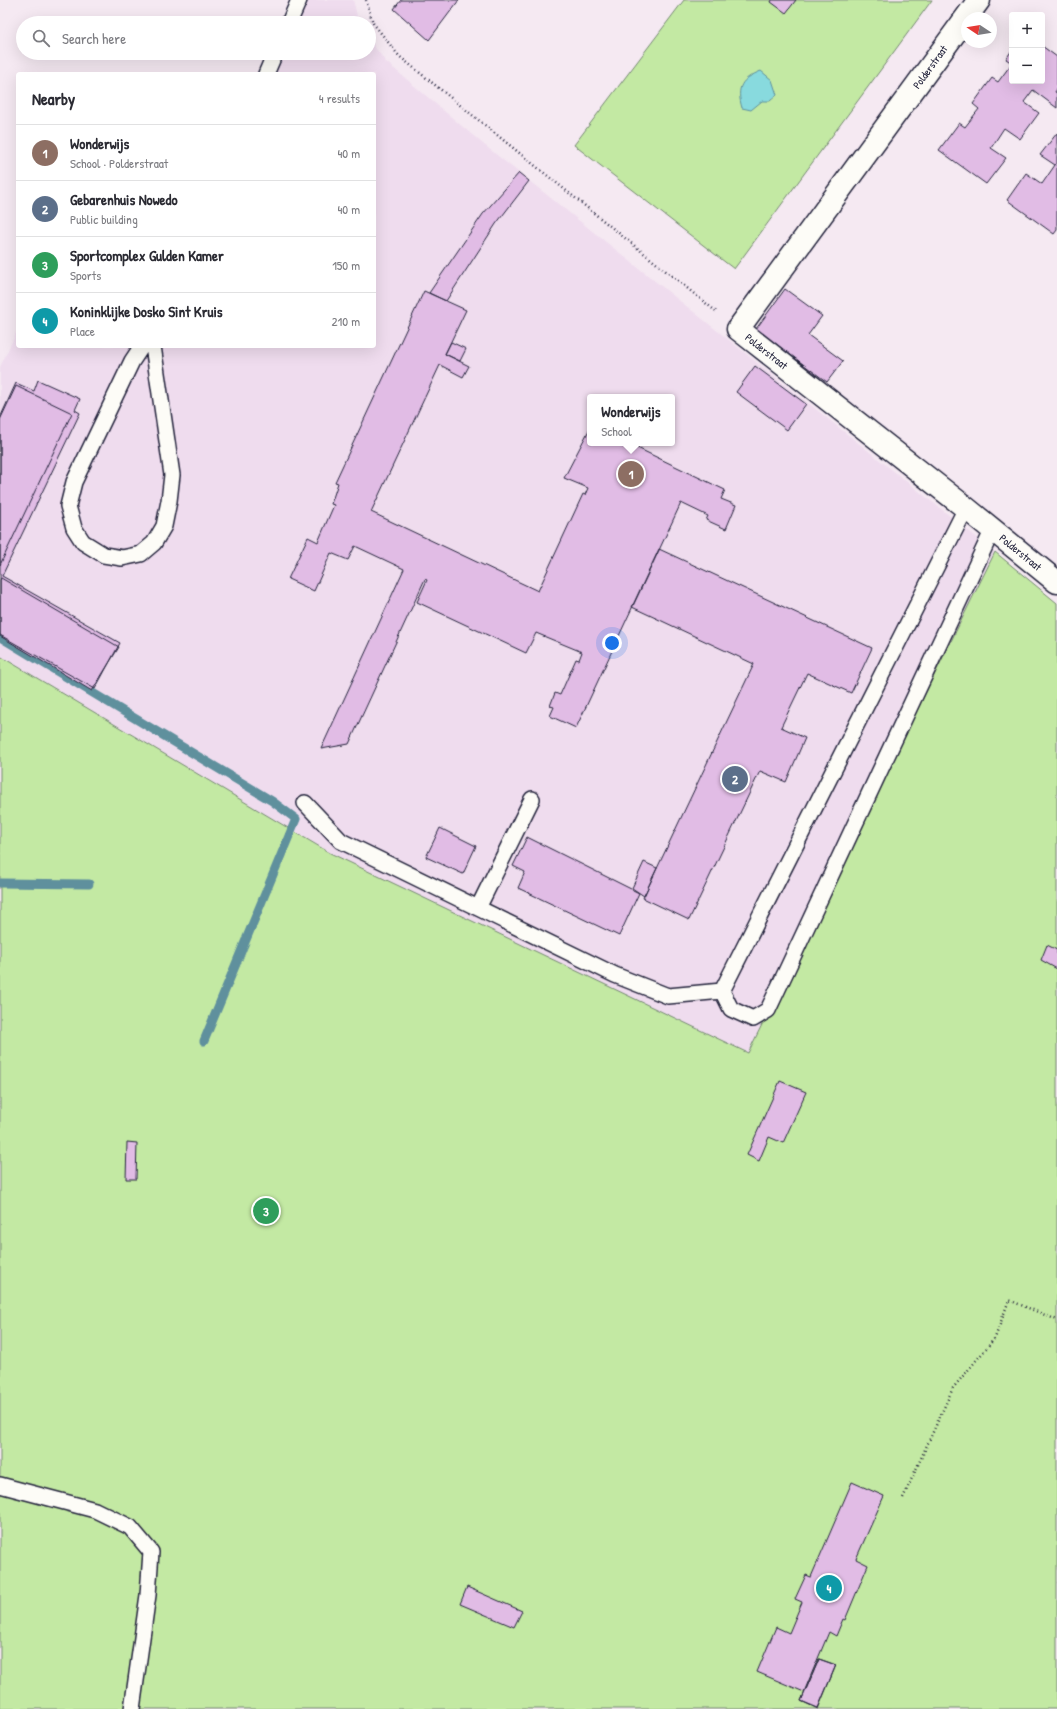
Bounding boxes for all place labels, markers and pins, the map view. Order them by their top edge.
pin: 1 [618,459,644,489]
pin: 2 [722,764,748,794]
pin: 3 [253,1196,279,1226]
pin: 4 [816,1573,842,1603]

